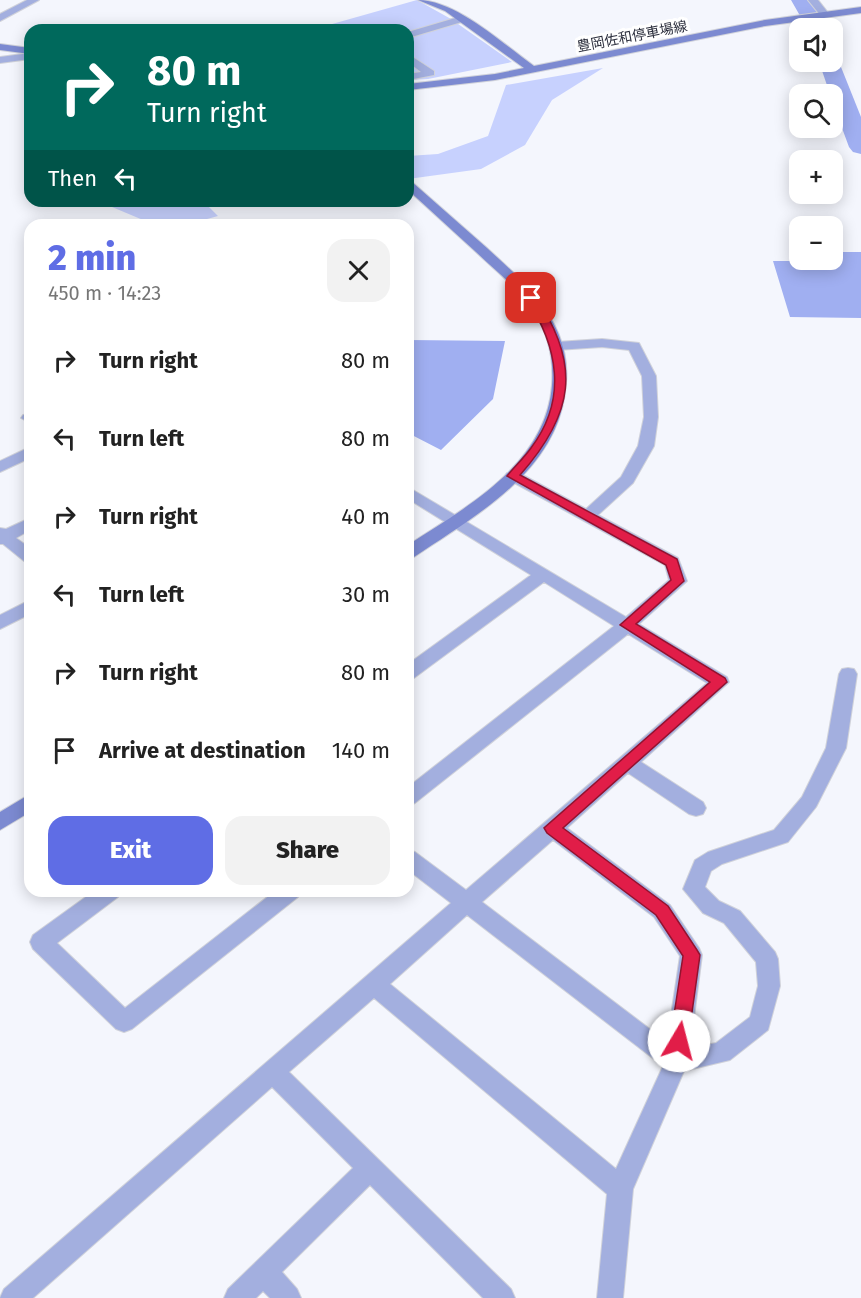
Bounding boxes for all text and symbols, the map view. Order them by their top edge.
street label: 豊岡佐和停車場線 [576,17,689,56]
map controls [789,18,843,270]
button: sound [789,18,843,72]
text: 80 m [147,46,241,96]
icon: right [48,48,126,126]
button: search [789,84,843,138]
text: Turn right [147,97,267,129]
button: + [789,150,843,204]
icon: left [109,162,142,195]
text: Then [48,165,97,192]
button: − [789,216,843,270]
text: 2 min [48,236,136,280]
button: close [327,239,390,302]
pin [505,272,556,323]
text: 450 m · 14:23 [48,281,161,305]
icon: arrive [514,281,547,314]
icon: right [48,344,81,377]
text: Turn right [99,347,198,374]
text: 80 m [341,347,390,374]
icon: left [48,422,81,455]
text: Turn left [99,425,184,452]
text: 80 m [341,425,390,452]
icon: right [48,500,81,533]
text: Turn right [99,503,198,530]
text: 40 m [341,503,390,530]
icon: left [48,578,81,611]
text: Turn left [99,581,184,608]
text: 30 m [342,581,390,608]
icon: right [48,656,81,689]
text: Turn right [99,659,198,686]
text: 80 m [341,659,390,686]
icon: arrive [48,734,81,767]
text: Arrive at destination [99,737,306,764]
text: 140 m [332,737,390,764]
button: Exit [48,816,213,885]
button: Share [225,816,390,885]
position arrow [647,1009,711,1073]

